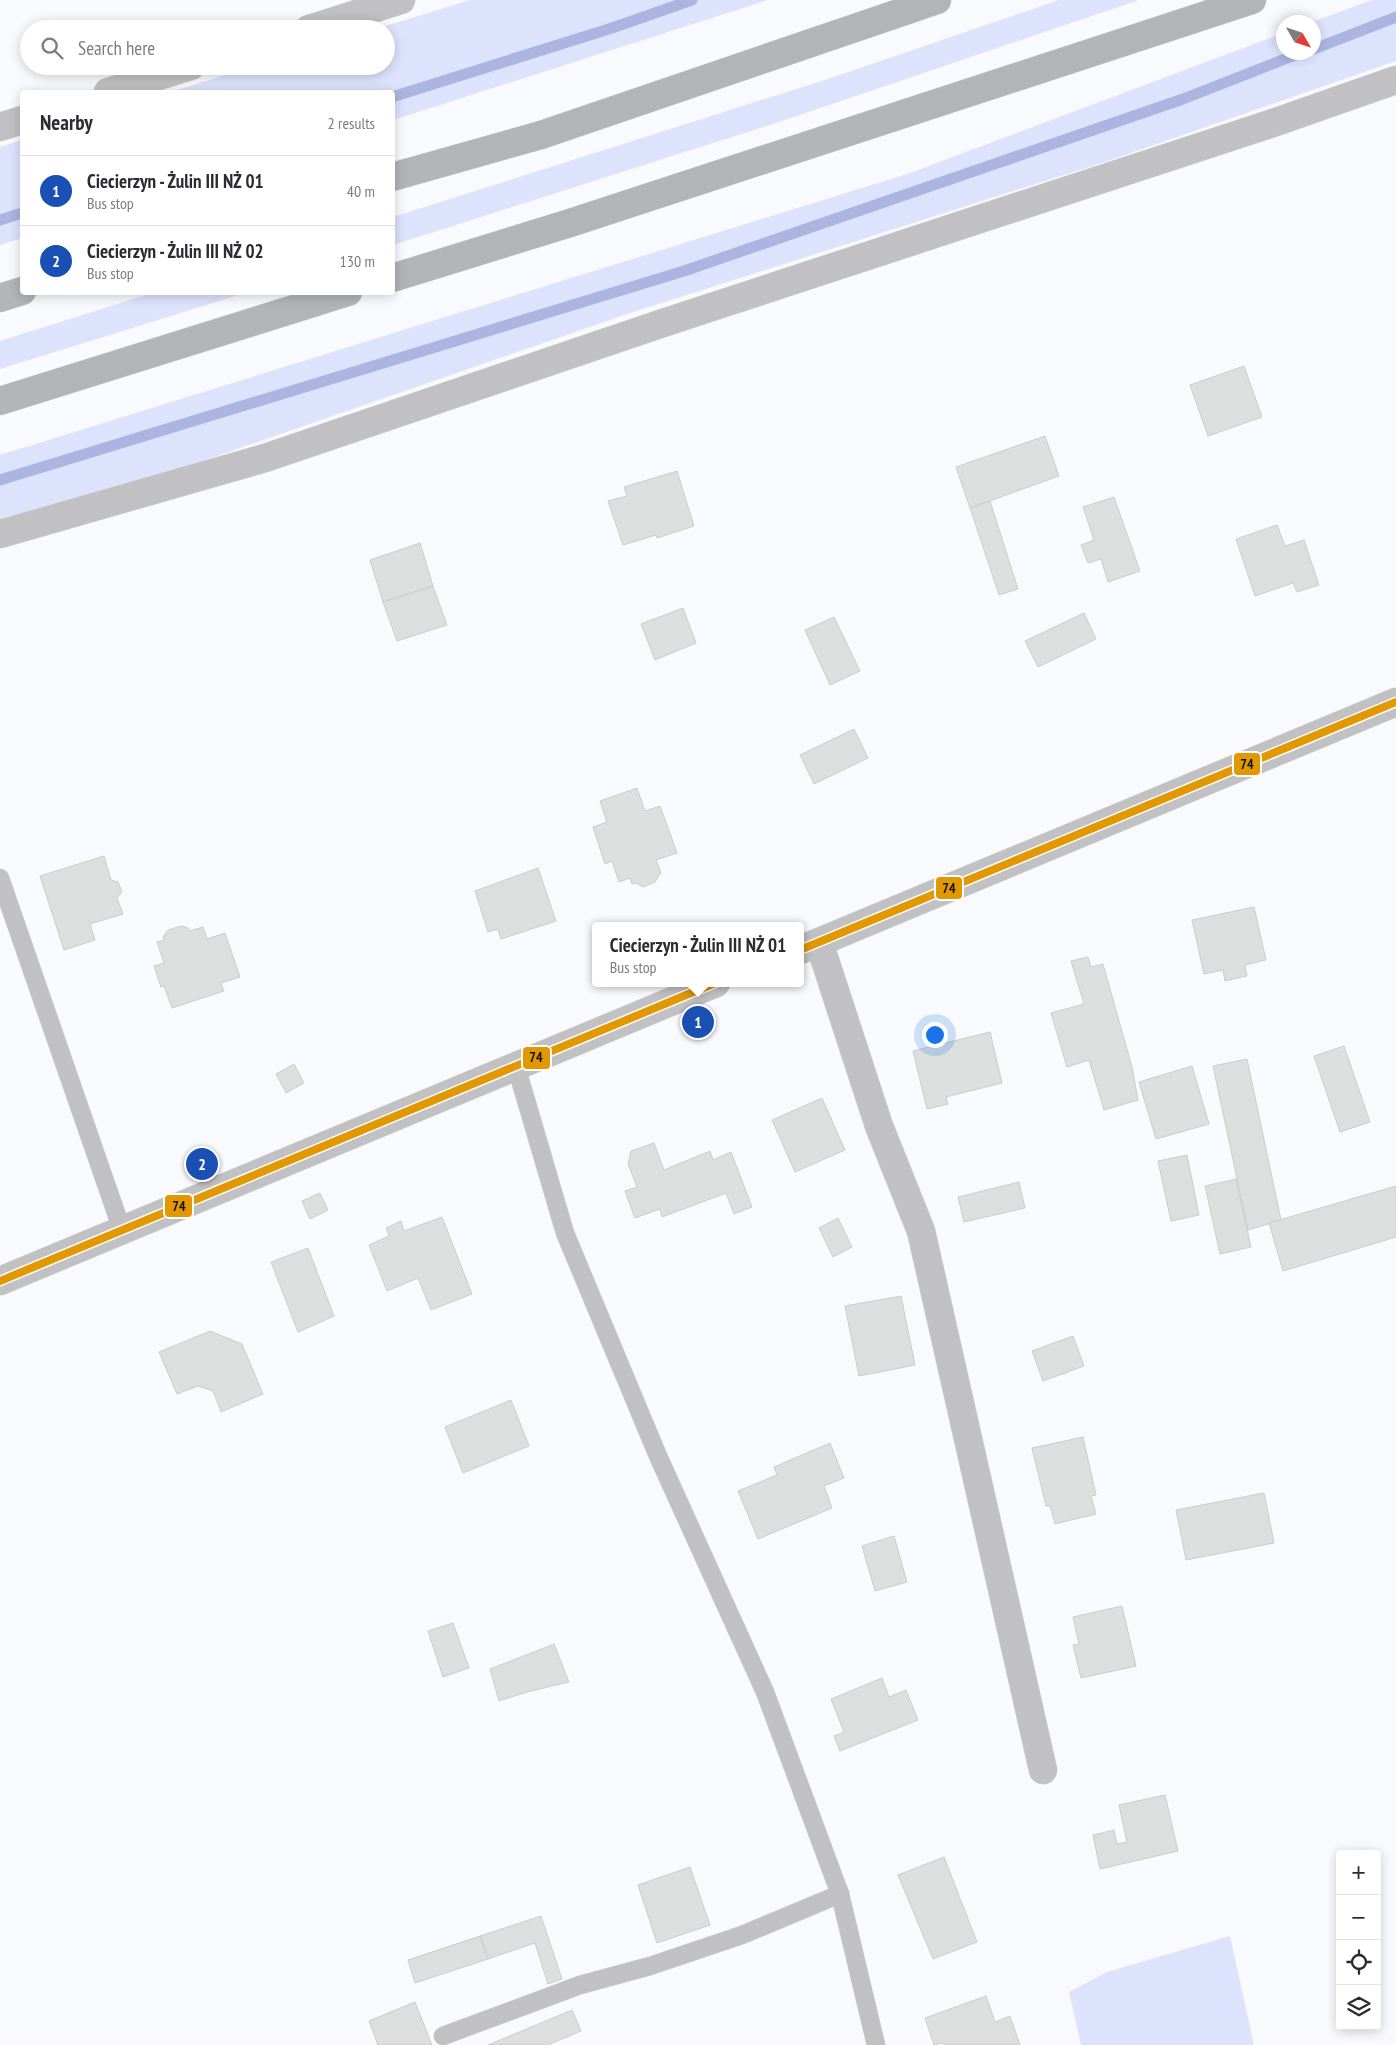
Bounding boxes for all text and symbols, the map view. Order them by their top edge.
north arrow [1276,15,1321,60]
search box [20,20,395,75]
icon: search [38,34,66,62]
text: Search here [78,36,155,60]
text: Nearby [40,109,93,136]
text: 2 results [328,113,375,133]
text: Ciecierzyn - Żulin III NŻ 01 [87,169,264,193]
text: 1 [52,181,60,201]
text: 40 m [347,181,375,201]
text: Bus stop [87,193,134,213]
text: Ciecierzyn - Żulin III NŻ 02 [87,239,264,263]
text: 2 [52,251,60,271]
text: 130 m [340,251,375,271]
text: Bus stop [87,263,134,283]
line badge: 74 [1233,752,1261,776]
text: 74 [1240,755,1254,773]
line badge: 74 [935,876,963,900]
text: 74 [942,879,956,897]
popup [592,922,804,987]
text: Ciecierzyn - Żulin III NŻ 01 [610,933,786,957]
text: Bus stop [610,957,657,977]
pin: 1 [682,1003,714,1041]
your location [922,1022,948,1048]
line badge: 74 [522,1046,551,1070]
text: 74 [529,1048,543,1066]
pin: 2 [186,1145,218,1183]
line badge: 74 [164,1194,193,1218]
text: 74 [172,1197,186,1215]
map controls [1336,1850,1381,2030]
button: + [1336,1850,1381,1895]
button: − [1336,1895,1381,1940]
button: locate [1336,1940,1381,1985]
button: layers [1336,1985,1381,2030]

